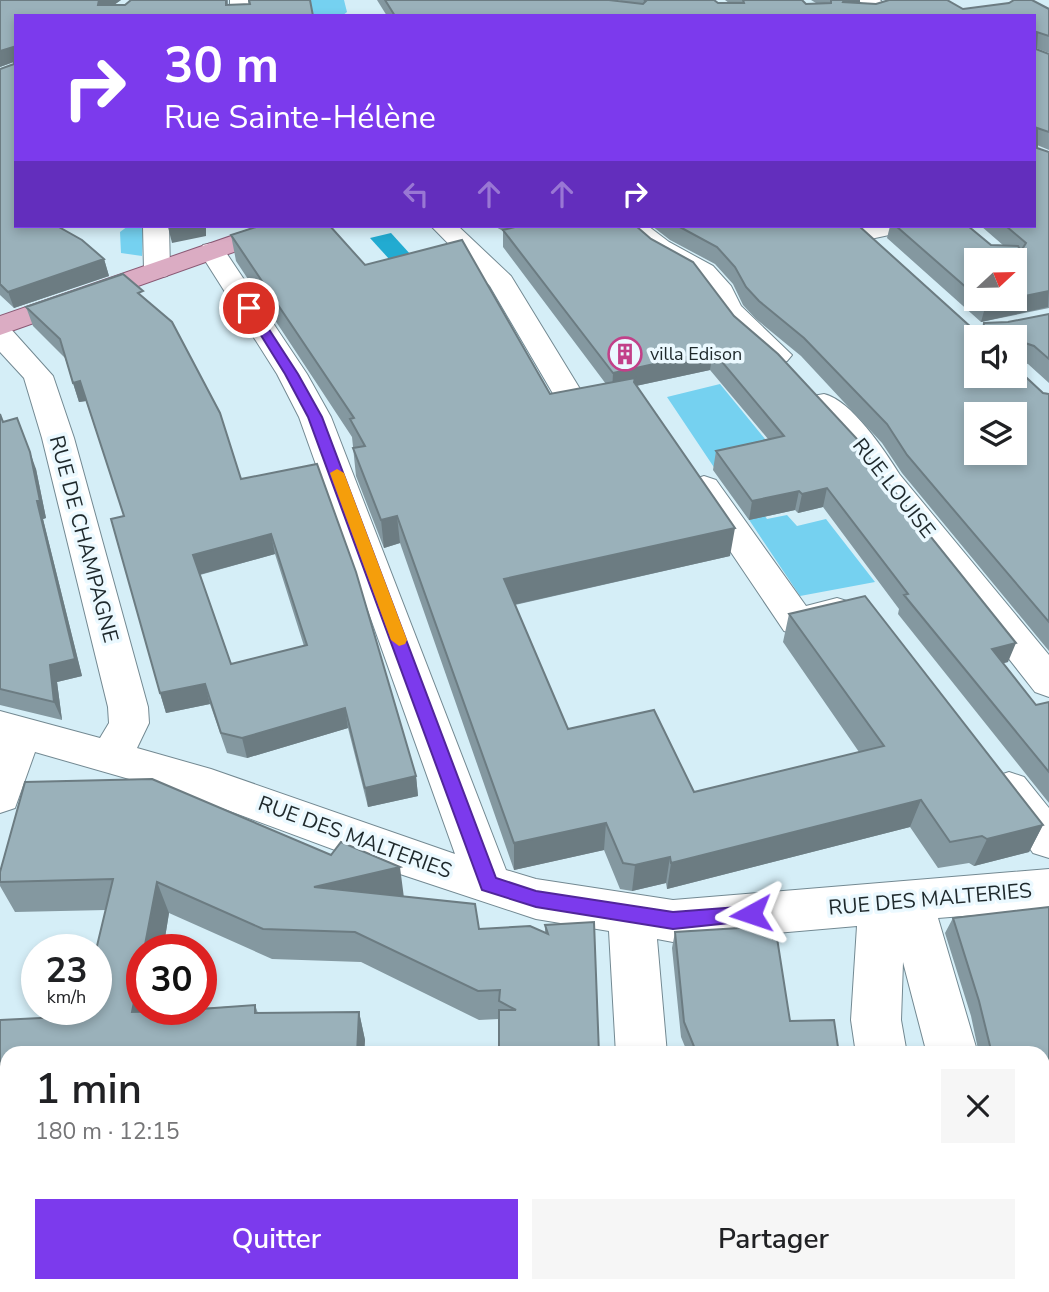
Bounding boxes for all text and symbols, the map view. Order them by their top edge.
text: 30 m [164,32,279,99]
icon: right [49,42,140,133]
text: Rue Sainte-Hélène [164,96,436,139]
icon: left [397,175,435,213]
icon: ahead [470,175,508,213]
icon: ahead [543,175,581,213]
icon: right [616,175,654,213]
north arrow [964,248,1027,312]
map controls [964,248,1027,465]
pin [219,278,279,338]
icon: arrive [230,289,268,327]
button: sound [964,325,1027,388]
building icon: villa Edison [606,335,644,373]
place label: villa Edison [650,342,742,366]
button: layers [964,402,1027,465]
street label: RUE DE CHAMPAGNE [43,432,125,646]
street label: RUE LOUISE [846,432,942,544]
street label: RUE DES MALTERIES [254,789,456,885]
street label: RUE DES MALTERIES [827,876,1033,922]
position arrow [714,877,788,951]
speed limit sign: 30 [126,934,217,1025]
text: 23 [45,947,88,994]
text: km/h [47,985,86,1009]
text: 1 min [35,1061,142,1118]
button: close [941,1069,1015,1143]
text: 180 m · 12:15 [35,1116,180,1147]
button: Quitter [35,1199,518,1279]
button: Partager [532,1199,1015,1279]

